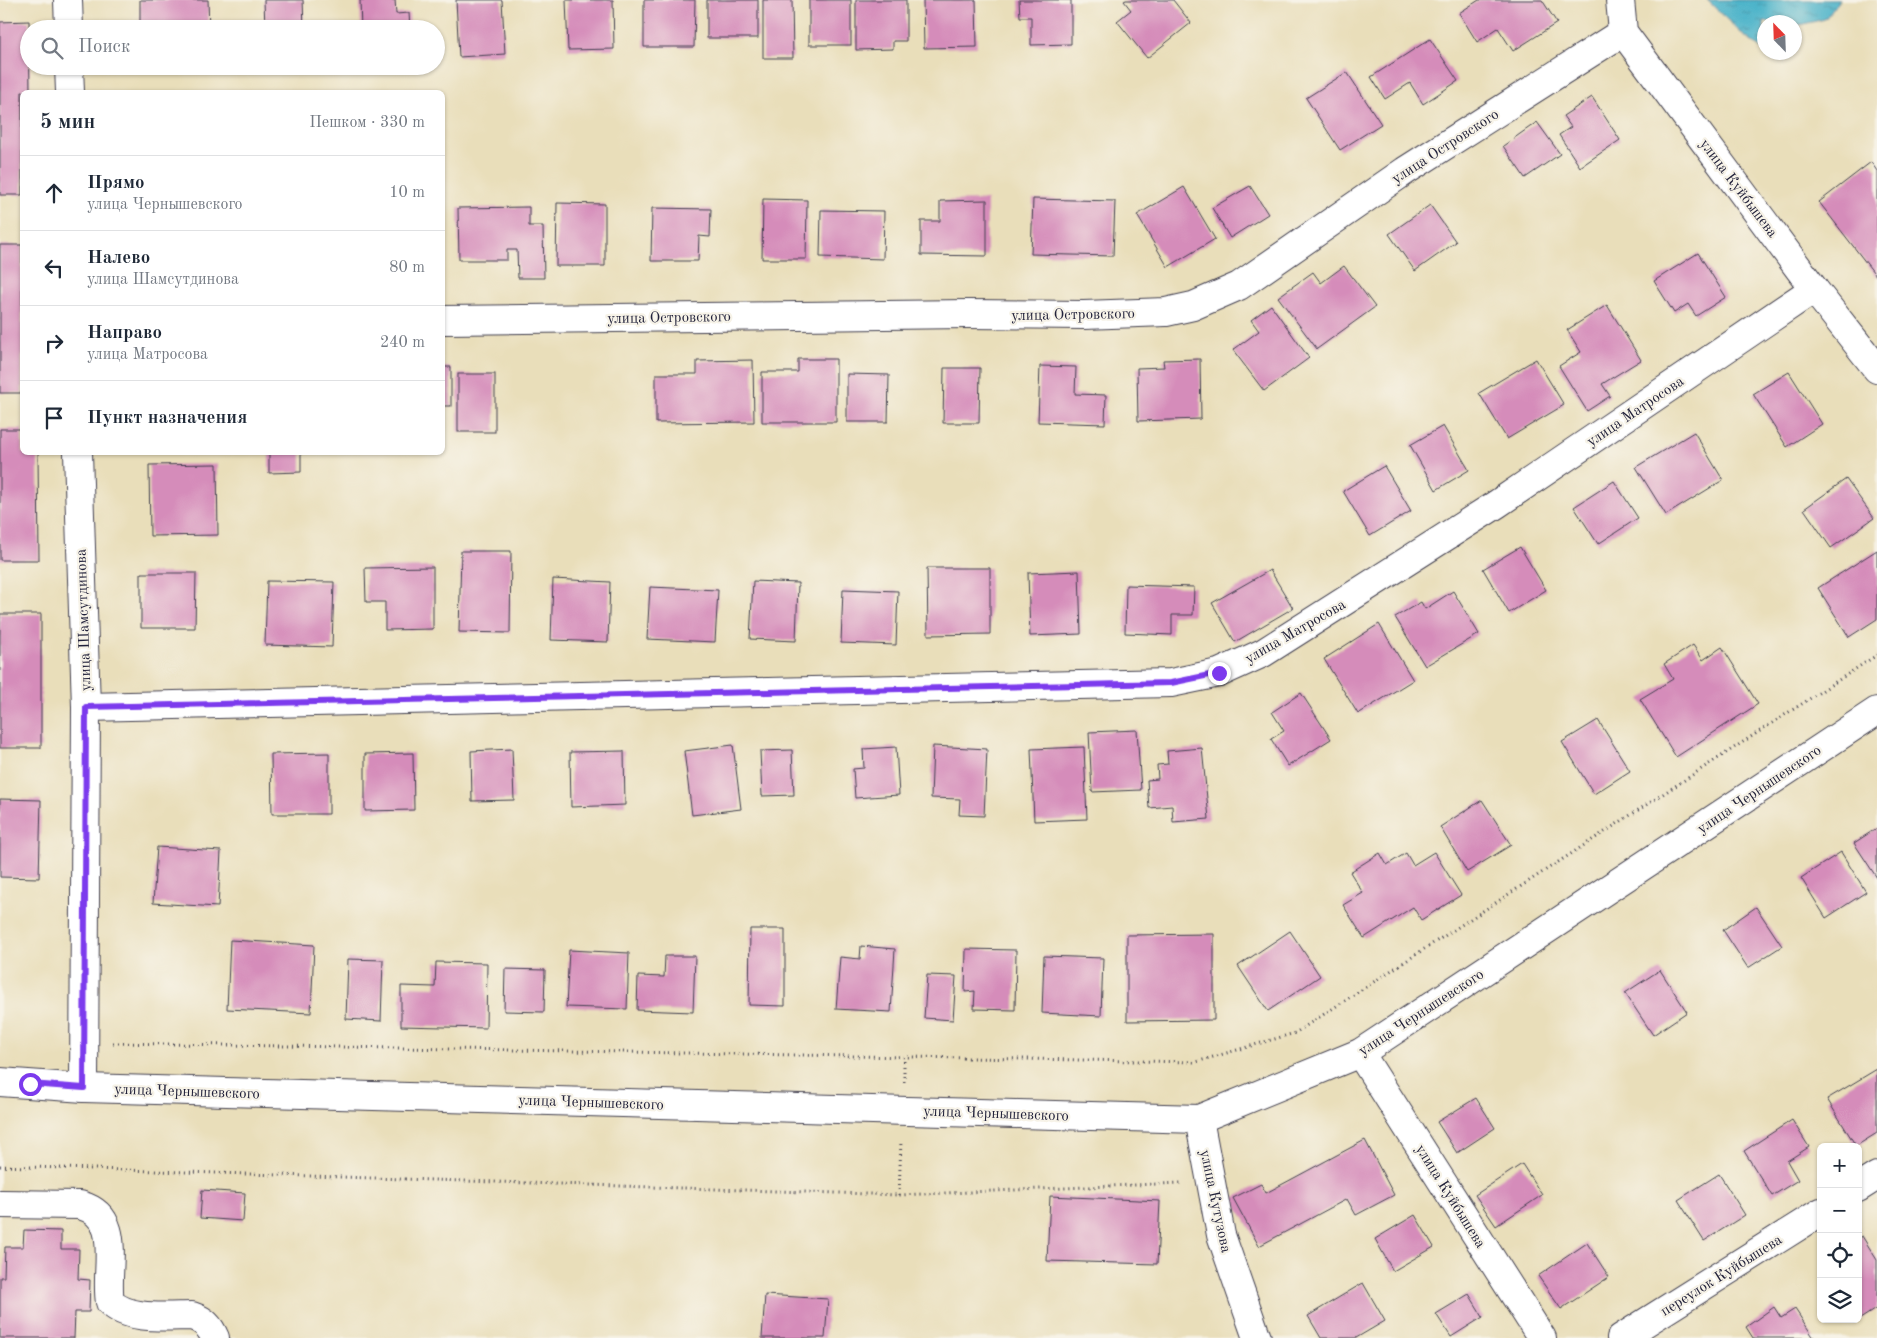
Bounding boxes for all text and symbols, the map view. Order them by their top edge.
north arrow [1757,15,1802,60]
search box [20,20,445,75]
icon: search [38,34,66,62]
text: Поиск [78,38,130,57]
street label: улица Островского [1390,107,1502,187]
text: 5 мин [40,112,95,133]
text: Пешком · 330 m [309,115,425,131]
street label: улица Куйбышева [1696,137,1780,241]
text: Прямо [87,174,145,193]
icon: ahead [40,179,68,207]
text: 10 m [389,185,425,201]
text: улица Чернышевского [87,197,243,213]
text: Налево [87,249,150,268]
icon: left [40,254,68,282]
text: 80 m [389,260,425,276]
text: улица Шамсутдинова [87,272,239,288]
street label: улица Островского [1011,307,1135,324]
street label: улица Островского [607,310,731,327]
text: Направо [87,324,162,343]
icon: right [40,329,68,357]
text: 240 m [380,335,425,351]
text: улица Матросова [87,347,208,363]
street label: улица Матросова [1585,374,1688,450]
icon: arrive [40,404,68,432]
text: Пункт назначения [87,409,247,428]
street label: улица Шамсутдинова [74,548,94,691]
street label: улица Матросова [1243,597,1349,667]
route end [1208,662,1231,685]
street label: улица Чернышевского [1695,743,1824,837]
street label: улица Чернышевского [1357,967,1487,1059]
route start [19,1073,42,1096]
street label: улица Чернышевского [114,1082,260,1103]
street label: улица Чернышевского [518,1093,664,1114]
street label: улица Чернышевского [923,1104,1069,1125]
street label: улица Куйбышева [1412,1142,1488,1252]
map controls [1817,1143,1862,1323]
button: + [1817,1143,1862,1188]
street label: улица Кутузова [1196,1148,1233,1255]
button: − [1817,1188,1862,1233]
street label: переулок Куйбышева [1658,1232,1786,1320]
button: locate [1817,1233,1862,1278]
button: layers [1817,1278,1862,1323]

